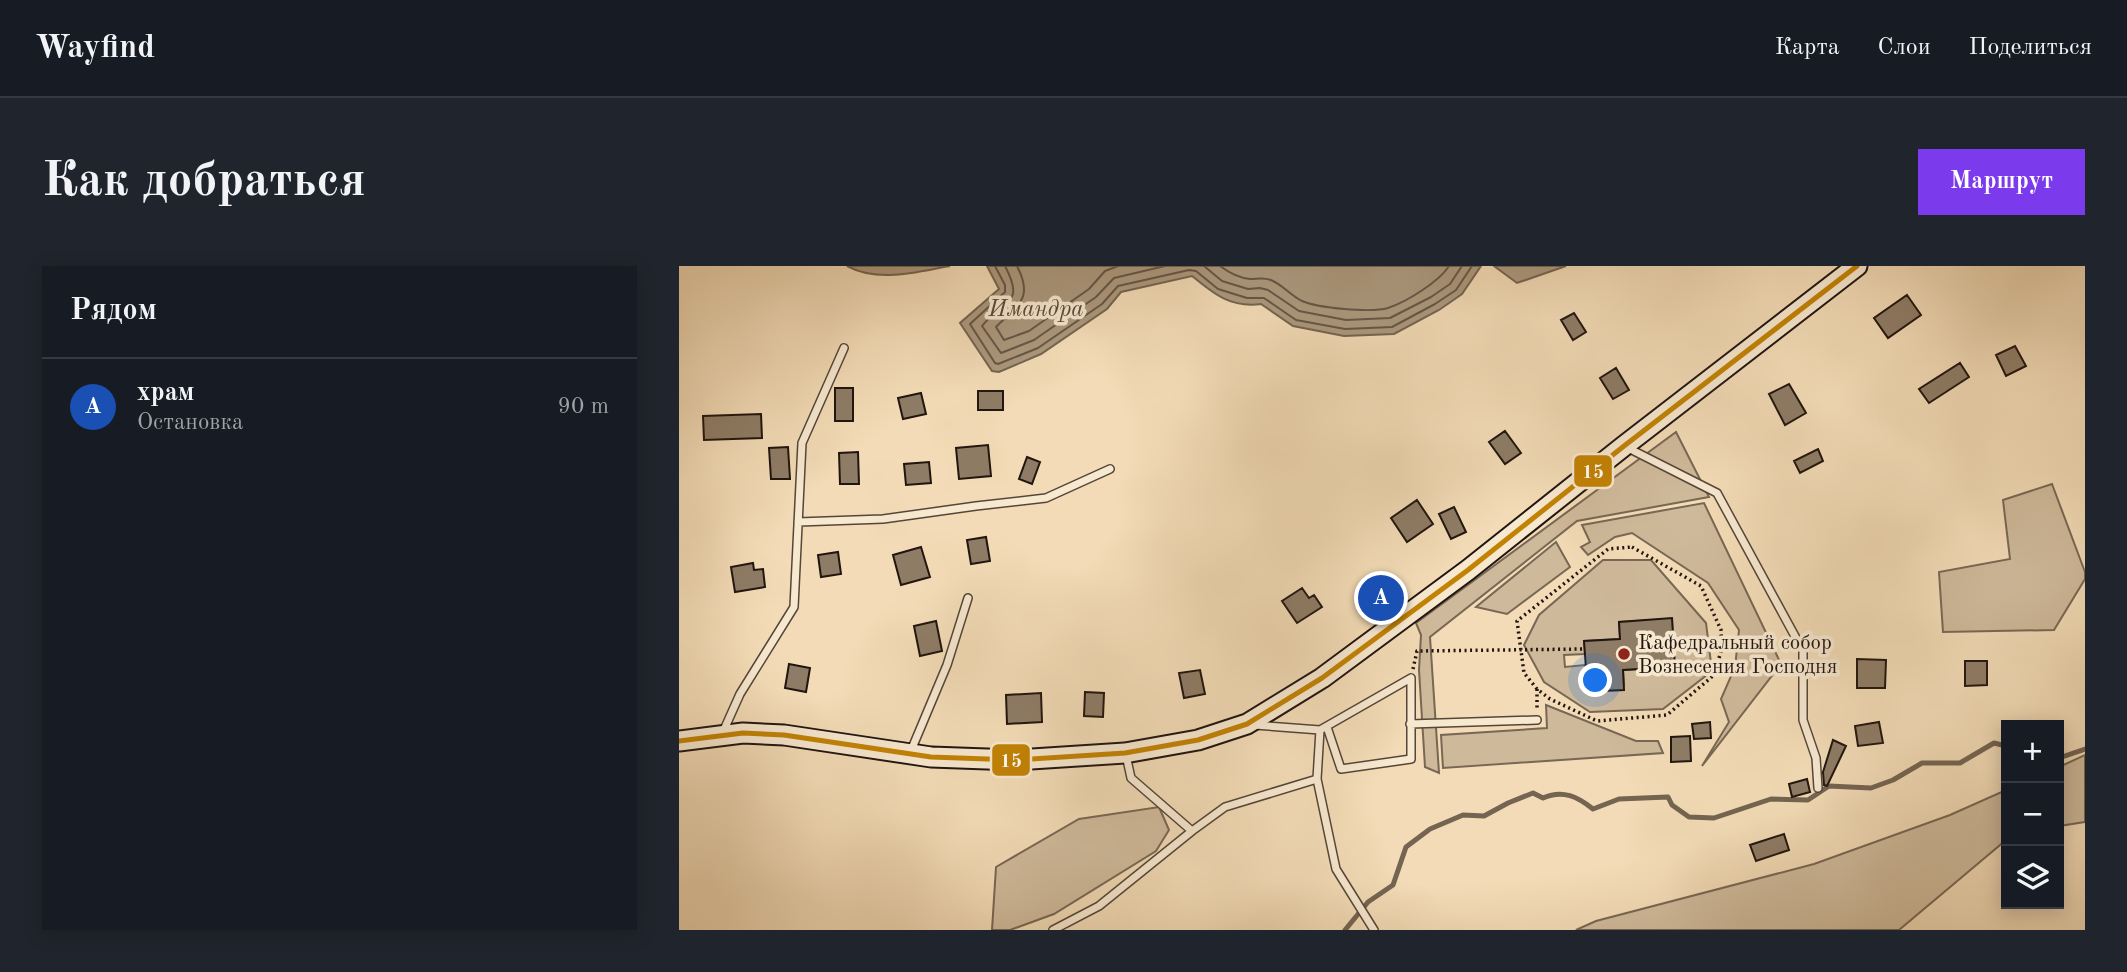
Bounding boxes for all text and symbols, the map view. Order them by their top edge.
text: Wayfind [35,32,155,65]
text: Карта [1775,36,1840,60]
text: Слои [1878,36,1931,60]
text: Поделиться [1969,36,2092,60]
button: Маршрут [1918,149,2085,215]
text: Как добраться [42,158,366,207]
text: Рядом [70,296,157,326]
water label: Имандра [987,298,1084,322]
text: храм [137,380,195,406]
text: A [84,395,102,418]
text: 90 m [558,395,609,418]
text: Остановка [137,411,243,434]
line badge: 15 [1573,454,1613,488]
text: 15 [1582,464,1604,483]
pin: A [1358,572,1404,624]
place label: Кафедральный собор Вознесения Господня [1638,633,1837,678]
marker: Кафедральный собор Вознесения Господня [1616,646,1632,662]
your location [1578,663,1612,697]
map controls [2001,720,2064,909]
button: + [2001,720,2064,783]
line badge: 15 [991,743,1031,777]
text: 15 [1000,753,1022,772]
button: − [2001,783,2064,846]
button: layers [2001,846,2064,909]

